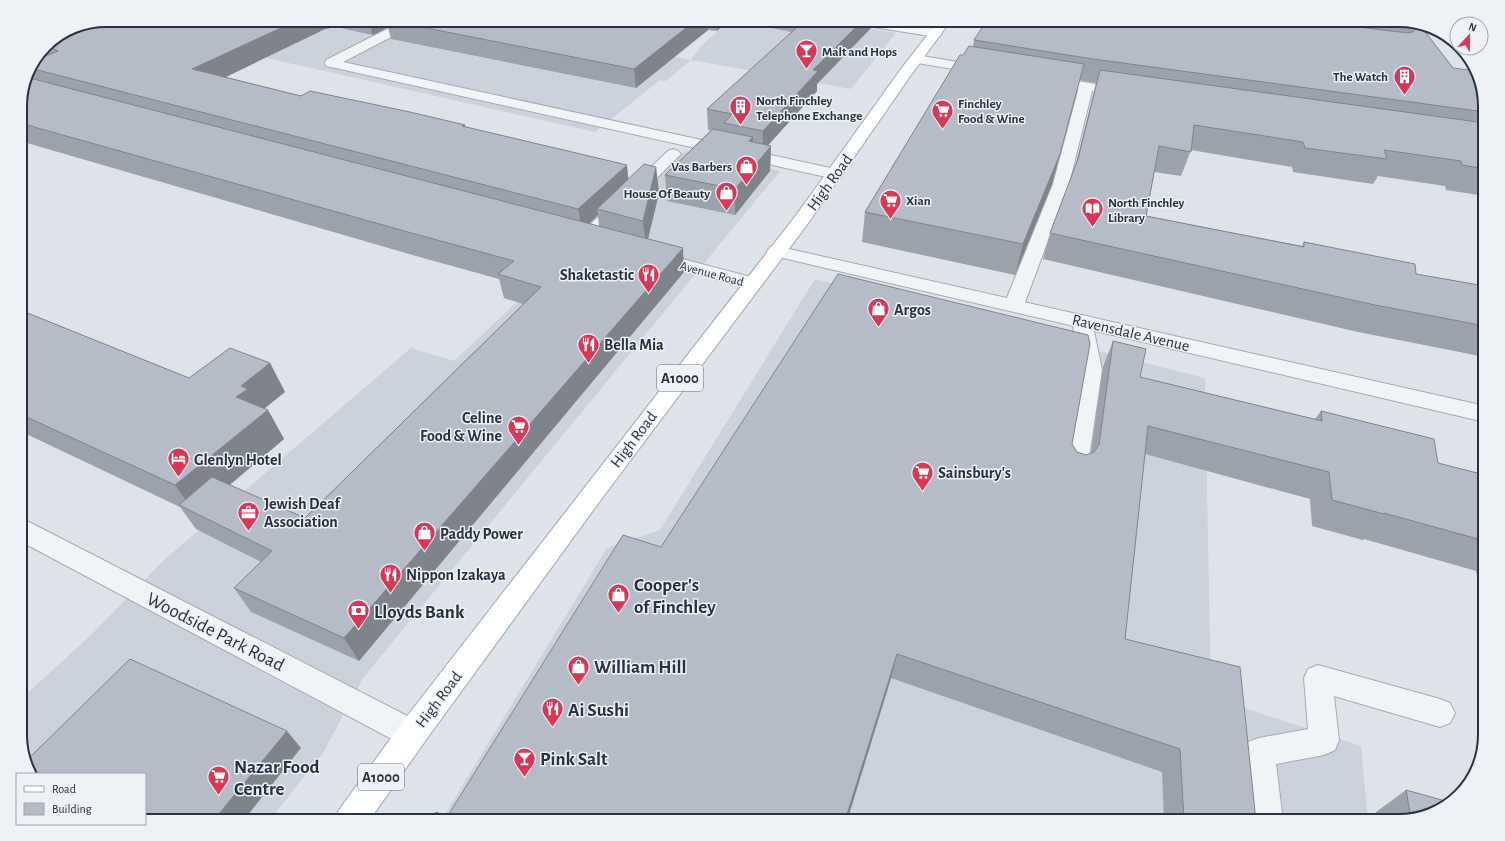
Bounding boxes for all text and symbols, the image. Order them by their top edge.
north arrow [1449,16,1489,56]
text: N [1467,21,1478,34]
bar icon: Malt and Hops [794,38,820,71]
place label: Malt and Hops [822,46,897,59]
building icon: The Watch [1391,63,1417,96]
place label: The Watch [1333,71,1388,84]
building icon: North Finchley Telephone Exchange [727,94,753,127]
place label: North Finchley Telephone Exchange [756,95,862,123]
supermarket icon: Finchley Food & Wine [929,97,955,130]
place label: Finchley Food & Wine [958,98,1025,126]
street label: High Road [804,151,856,214]
shop icon: Vas Barbers [734,153,760,186]
place label: Vas Barbers [671,161,732,174]
shop icon: House Of Beauty [713,180,739,213]
supermarket icon: Xian [878,187,904,220]
place label: House Of Beauty [623,188,710,201]
place label: Xian [906,195,931,208]
library icon: North Finchley Library [1079,196,1105,229]
place label: North Finchley Library [1108,197,1185,225]
street label: Avenue Road [678,260,745,289]
restaurant icon: Shaketastic [636,261,662,294]
place label: Shaketastic [560,267,634,283]
shop icon: Argos [866,296,892,329]
place label: Argos [894,302,931,318]
street label: Ravensdale Avenue [1070,312,1191,354]
restaurant icon: Bella Mia [576,331,602,364]
place label: Bella Mia [604,337,664,353]
road number: A1000 [657,365,703,391]
street label: High Road [608,409,660,471]
place label: Celine Food & Wine [420,410,502,444]
supermarket icon: Celine Food & Wine [505,413,531,446]
hotel icon: Glenlyn Hotel [165,446,191,479]
place label: Glenlyn Hotel [194,452,282,469]
supermarket icon: Sainsbury's [910,459,936,492]
place label: Sainsbury's [938,465,1011,482]
place label: Jewish Deaf Association [264,496,342,530]
office icon: Jewish Deaf Association [235,499,261,532]
shop icon: Paddy Power [412,520,438,553]
place label: Paddy Power [440,526,523,543]
restaurant icon: Nippon Izakaya [378,561,404,594]
place label: Nippon Izakaya [406,567,506,584]
place label: Cooper's of Finchley [634,576,716,617]
shop icon: Cooper's of Finchley [606,582,632,615]
street label: Woodside Park Road [143,589,287,675]
bank icon: Lloyds Bank [345,598,371,631]
place label: Lloyds Bank [374,603,465,622]
shop icon: William Hill [566,653,592,686]
place label: William Hill [594,658,686,677]
street label: High Road [413,669,465,731]
restaurant icon: Ai Sushi [540,696,566,729]
place label: Ai Sushi [568,701,629,720]
bar icon: Pink Salt [512,745,538,778]
place label: Pink Salt [540,750,608,769]
place label: Nazar Food Centre [234,758,320,799]
supermarket icon: Nazar Food Centre [206,764,232,797]
road number: A1000 [358,764,404,790]
legend [16,773,146,825]
text: Road [52,783,76,795]
text: Building [52,803,92,815]

